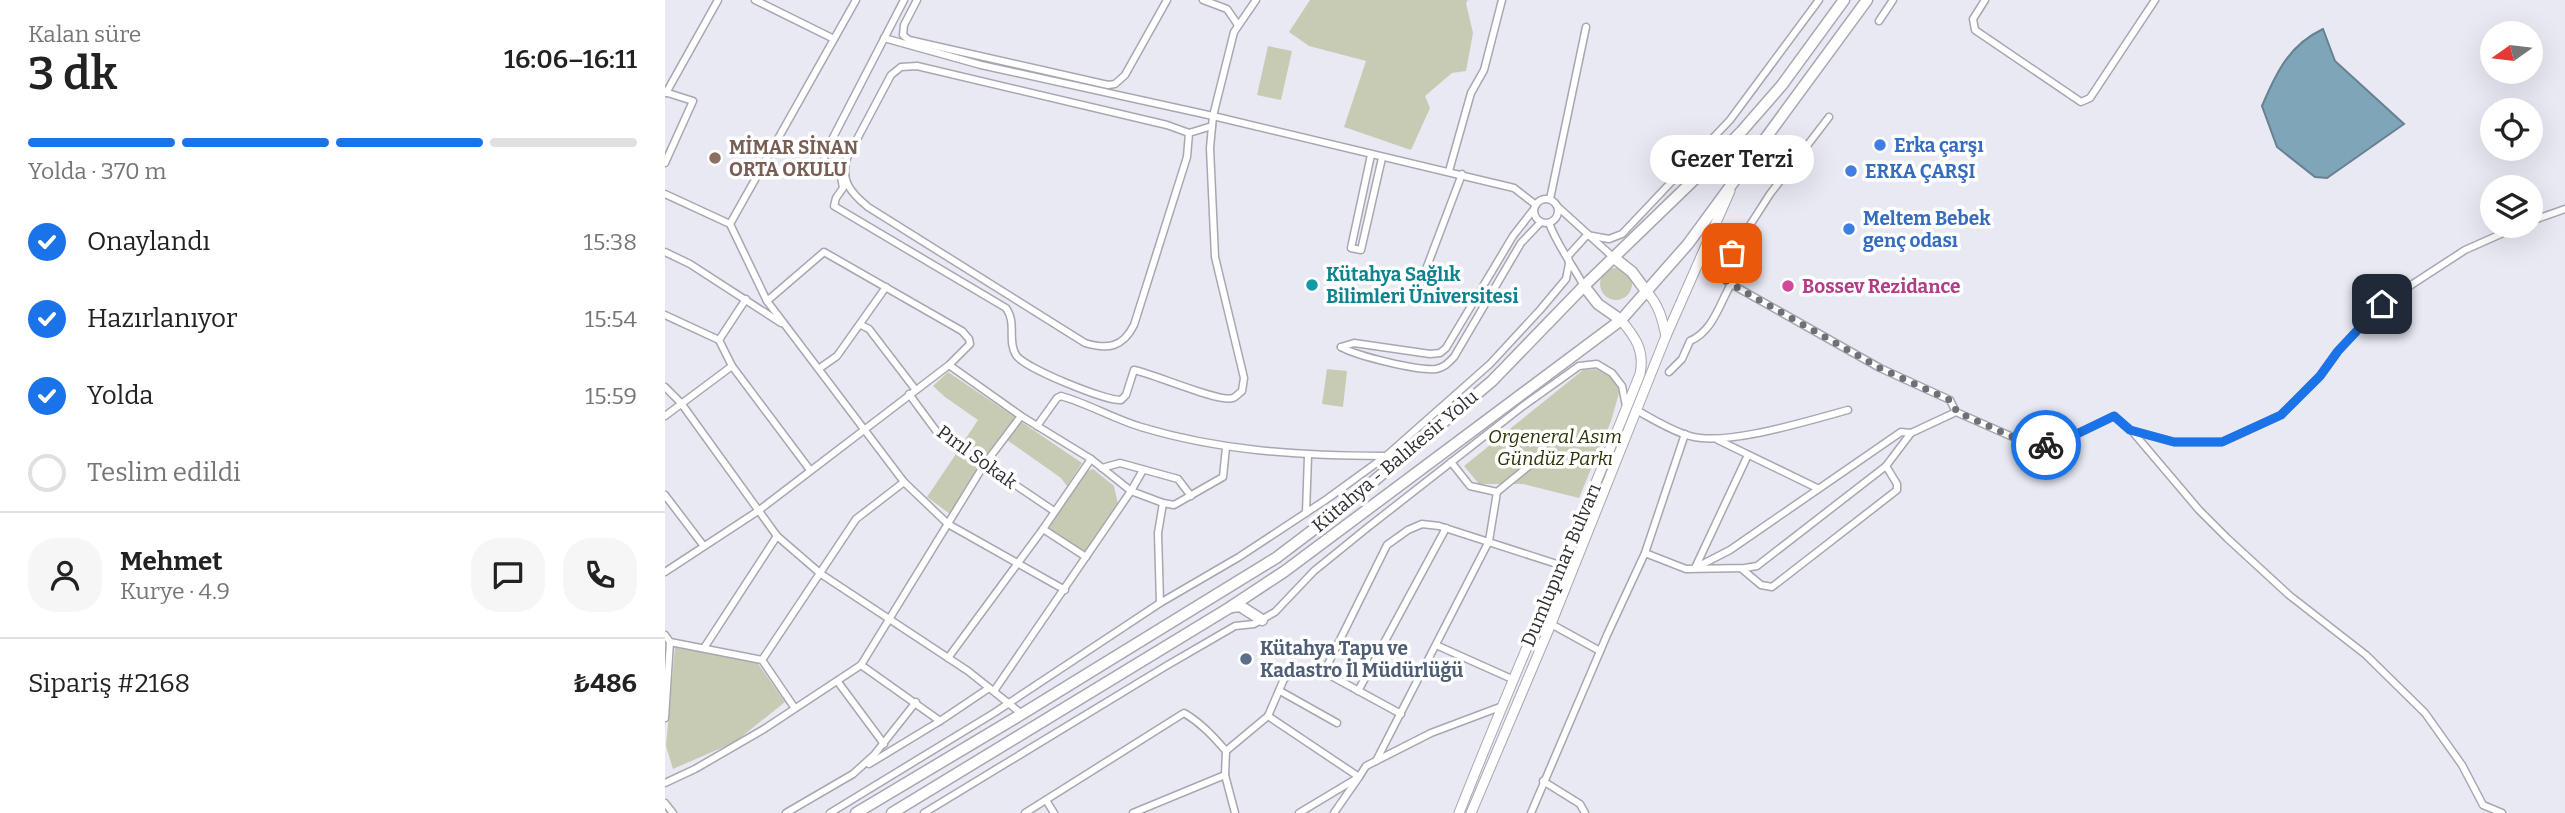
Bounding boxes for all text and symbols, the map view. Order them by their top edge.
text: Kalan süre [28,20,141,48]
north arrow [2480,21,2543,84]
map controls [2480,21,2543,238]
text: 16:06–16:11 [504,44,637,75]
text: 3 dk [28,46,118,101]
button: locate [2480,98,2543,161]
callout: Gezer Terzi [1650,134,1814,183]
place label: Erka çarşı [1894,134,1983,157]
place label: MİMAR SİNAN ORTA OKULU [729,135,858,181]
marker: Erka çarşı [1872,137,1888,153]
text: Gezer Terzi [1671,145,1793,173]
marker: MİMAR SİNAN ORTA OKULU [707,150,723,166]
text: Yolda · 370 m [28,157,166,185]
place label: ERKA ÇARŞI [1865,160,1975,183]
marker: ERKA ÇARŞI [1843,163,1859,179]
button: layers [2480,175,2543,238]
place label: Meltem Bebek genç odası [1863,207,1991,252]
marker: Meltem Bebek genç odası [1841,221,1857,237]
icon: check [28,223,66,261]
pin [1702,223,1762,283]
text: Onaylandı [87,226,210,257]
text: 15:38 [584,228,637,256]
icon: bag [1713,234,1751,272]
place label: Kütahya Sağlık Bilimleri Üniversitesi [1326,263,1518,308]
pin [2352,274,2412,334]
place label: Bossev Rezidance [1802,275,1960,298]
marker: Kütahya Sağlık Bilimleri Üniversitesi [1304,277,1320,293]
marker: Bossev Rezidance [1780,278,1796,294]
icon: home [2363,285,2401,323]
icon: check [28,300,66,338]
text: Hazırlanıyor [87,303,237,334]
text: 15:54 [585,305,637,333]
icon: check [28,377,66,415]
text: Yolda [87,380,153,411]
text: 15:59 [585,382,637,410]
street label: Kütahya - Balıkesir Yolu [1308,385,1483,537]
courier [2011,410,2081,480]
street label: Pırıl Sokak [932,420,1022,494]
park label: Orgeneral Asım Gündüz Parkı [1488,425,1622,470]
icon: bike [2027,426,2065,464]
text: Teslim edildi [87,457,241,488]
street label: Dumlupınar Bulvarı [1516,480,1606,650]
button: person [28,538,102,612]
button: chat [471,538,545,612]
button: phone [563,538,637,612]
text: Mehmet [120,546,223,577]
text: Kurye · 4.9 [120,577,230,605]
place label: Kütahya Tapu ve Kadastro İl Müdürlüğü [1260,637,1463,682]
marker: Kütahya Tapu ve Kadastro İl Müdürlüğü [1238,651,1254,667]
text: Sipariş #2168 [28,668,190,699]
text: ₺486 [573,668,637,699]

